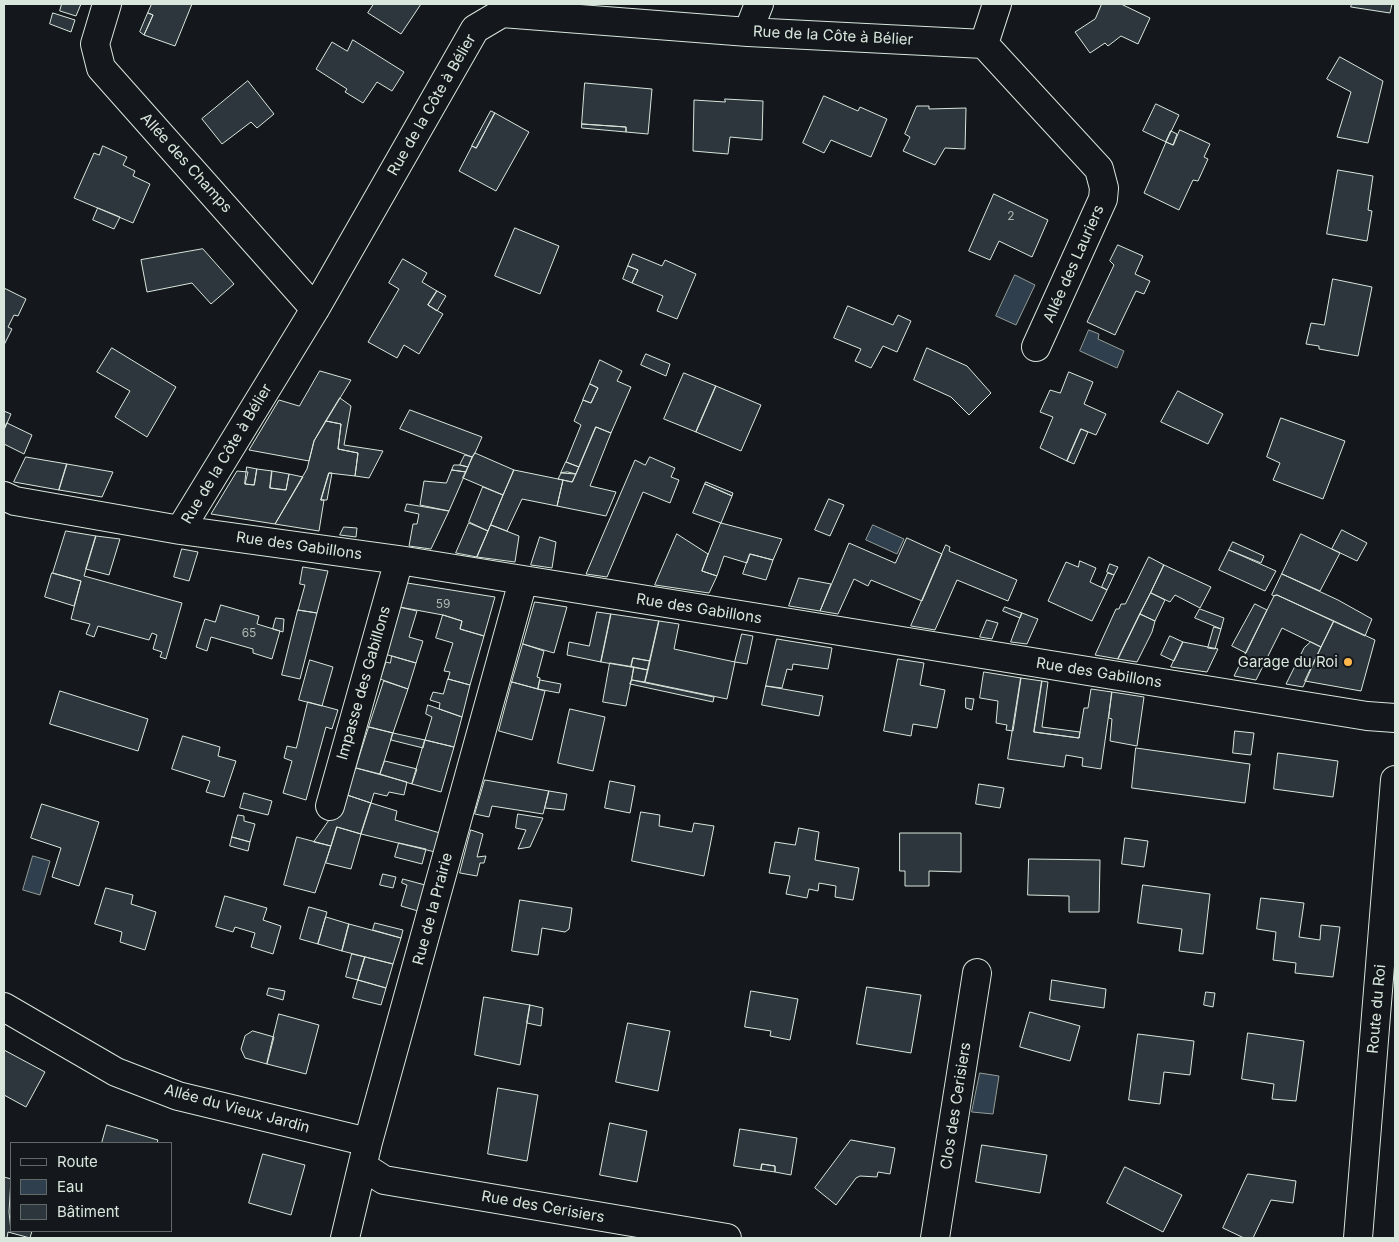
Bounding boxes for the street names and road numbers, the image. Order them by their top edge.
street label: Rue de la Côte à Bélier [752,23,914,49]
street label: Rue de la Côte à Bélier [384,31,480,179]
street label: Allée des Champs [137,109,235,217]
street label: Allée des Lauriers [1040,202,1108,326]
street label: Rue de la Côte à Bélier [178,381,276,527]
street label: Rue des Gabillons [235,528,363,564]
street label: Rue des Gabillons [635,590,763,628]
street label: Impasse des Gabillons [333,604,395,762]
street label: Rue des Gabillons [1035,654,1163,692]
street label: Rue de la Prairie [409,851,457,967]
street label: Route du Roi [1364,964,1390,1054]
street label: Clos des Cerisiers [937,1041,975,1171]
street label: Allée du Vieux Jardin [162,1081,312,1137]
street label: Rue des Cerisiers [480,1187,606,1227]

